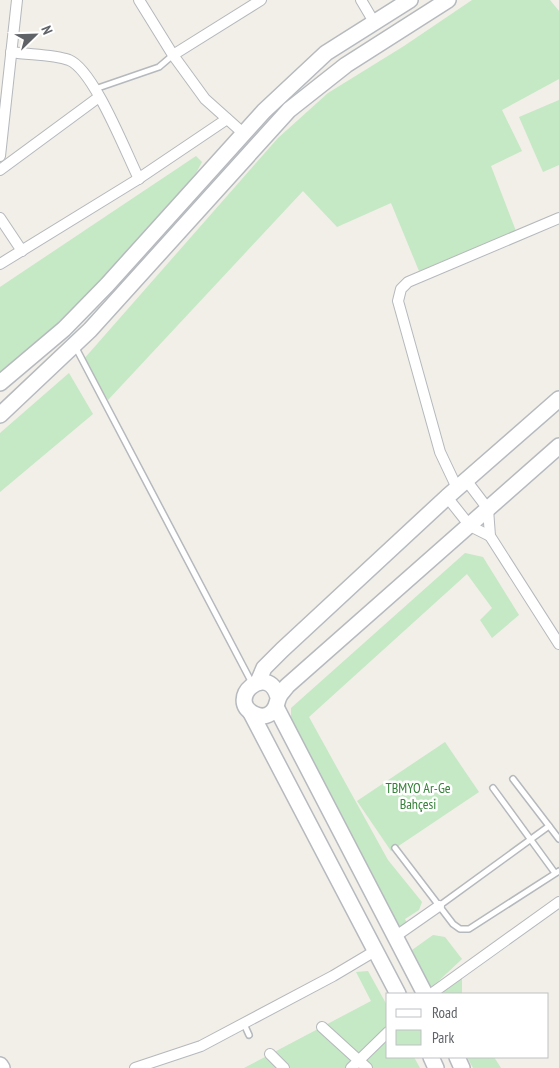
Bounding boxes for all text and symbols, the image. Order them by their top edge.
north arrow [10,10,60,60]
text: N [37,23,57,37]
park label: TBMYO Ar-Ge Bahçesi [385,779,451,813]
legend [386,993,549,1058]
text: Road [432,1003,458,1022]
text: Park [432,1028,454,1047]

